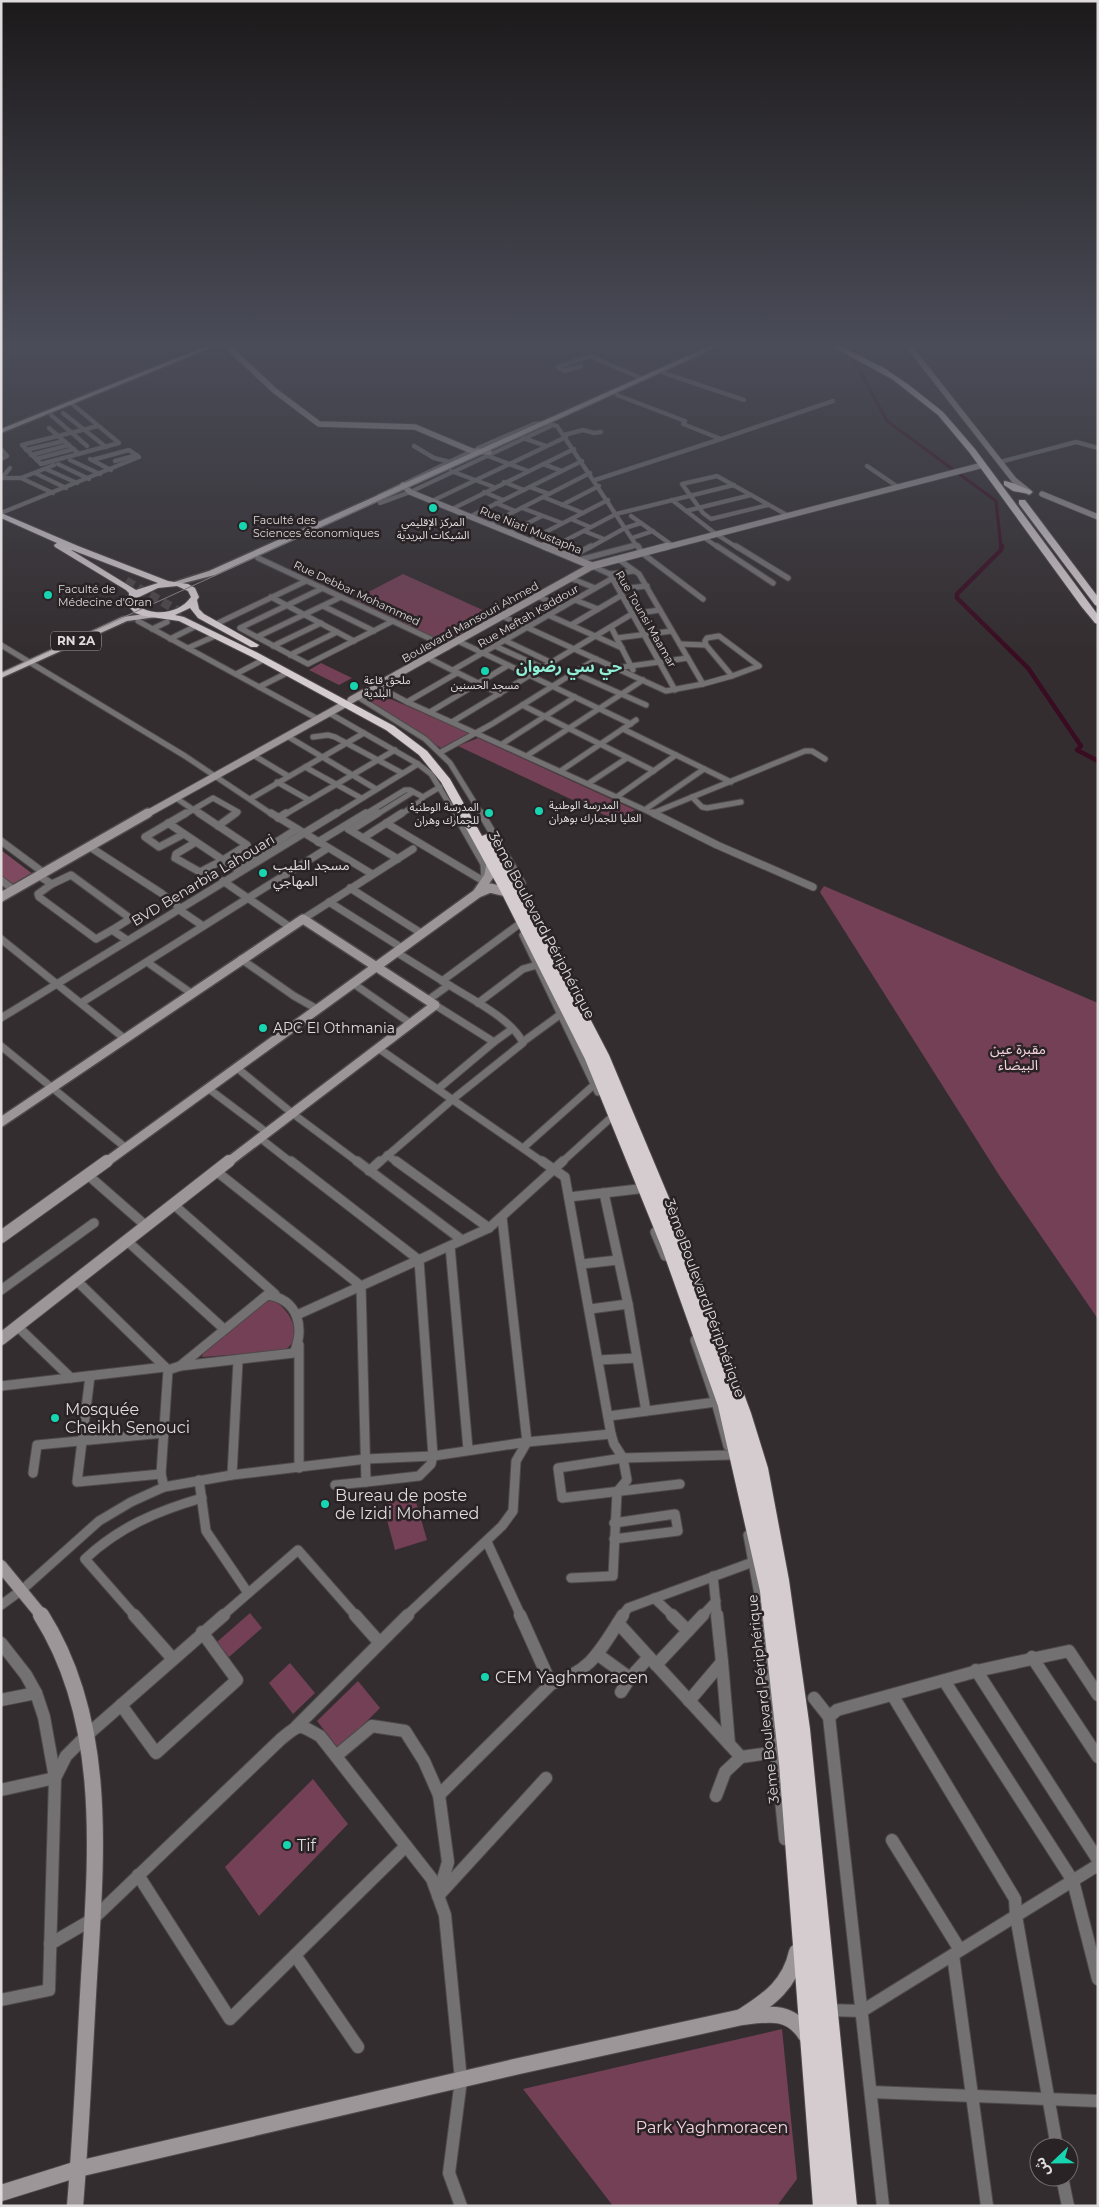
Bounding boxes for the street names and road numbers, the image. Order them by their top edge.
street label: Rue Niati Mustapha [478,503,584,557]
street label: Rue Debbar Mohammed [291,557,423,629]
street label: Rue Tounsi Maamar [613,568,679,670]
street label: Boulevard Mansouri Ahmed [399,578,541,666]
street label: Rue Meftah Kaddour [475,581,581,651]
road number: RN 2A [51,631,101,650]
street label: 3ème Boulevard Périphérique [485,828,599,1022]
street label: BVD Benarbia Lahouari [128,830,278,930]
street label: 3ème Boulevard Périphérique [661,1196,749,1400]
street label: 3ème Boulevard Périphérique [743,1594,783,1804]

